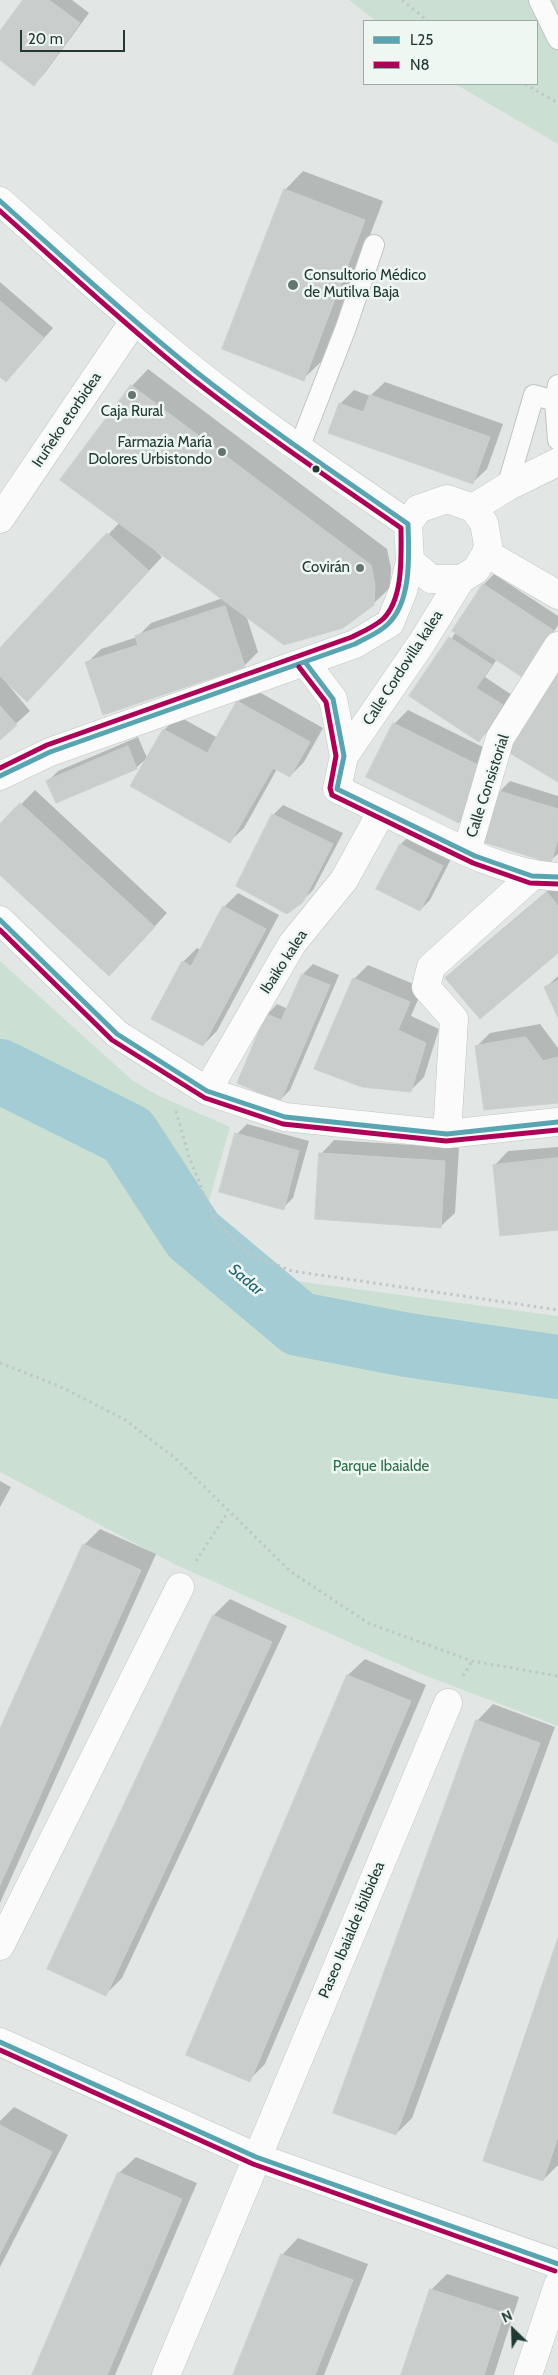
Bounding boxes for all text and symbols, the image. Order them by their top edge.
scale bar [22,20,128,52]
legend [363,20,538,85]
text: 20 m [28,30,63,48]
text: L25 [410,31,434,49]
text: N8 [410,56,430,74]
place label: Consultorio Médico de Mutilva Baja [304,267,426,302]
marker: Consultorio Médico de Mutilva Baja [286,278,300,292]
street label: Iruñeko etorbidea [29,369,105,471]
marker: Caja Rural [126,389,138,401]
place label: Caja Rural [101,403,163,421]
place label: Farmazia María Dolores Urbistondo [88,434,212,469]
marker: Farmazia María Dolores Urbistondo [216,446,228,458]
unlabelled marker [311,464,321,474]
place label: Covirán [302,559,350,577]
marker: Covirán [354,562,366,574]
street label: Calle Cordovilla kalea [359,607,447,729]
street label: Calle Consistorial [463,732,513,840]
street label: Ibaiko kalea [257,927,311,997]
water label: Sadar [225,1260,267,1300]
park label: Parque Ibaialde [333,1458,429,1476]
street label: Paseo Ibaialde ibilbidea [315,1859,389,2001]
north arrow [488,2305,538,2355]
text: N [499,2306,515,2327]

